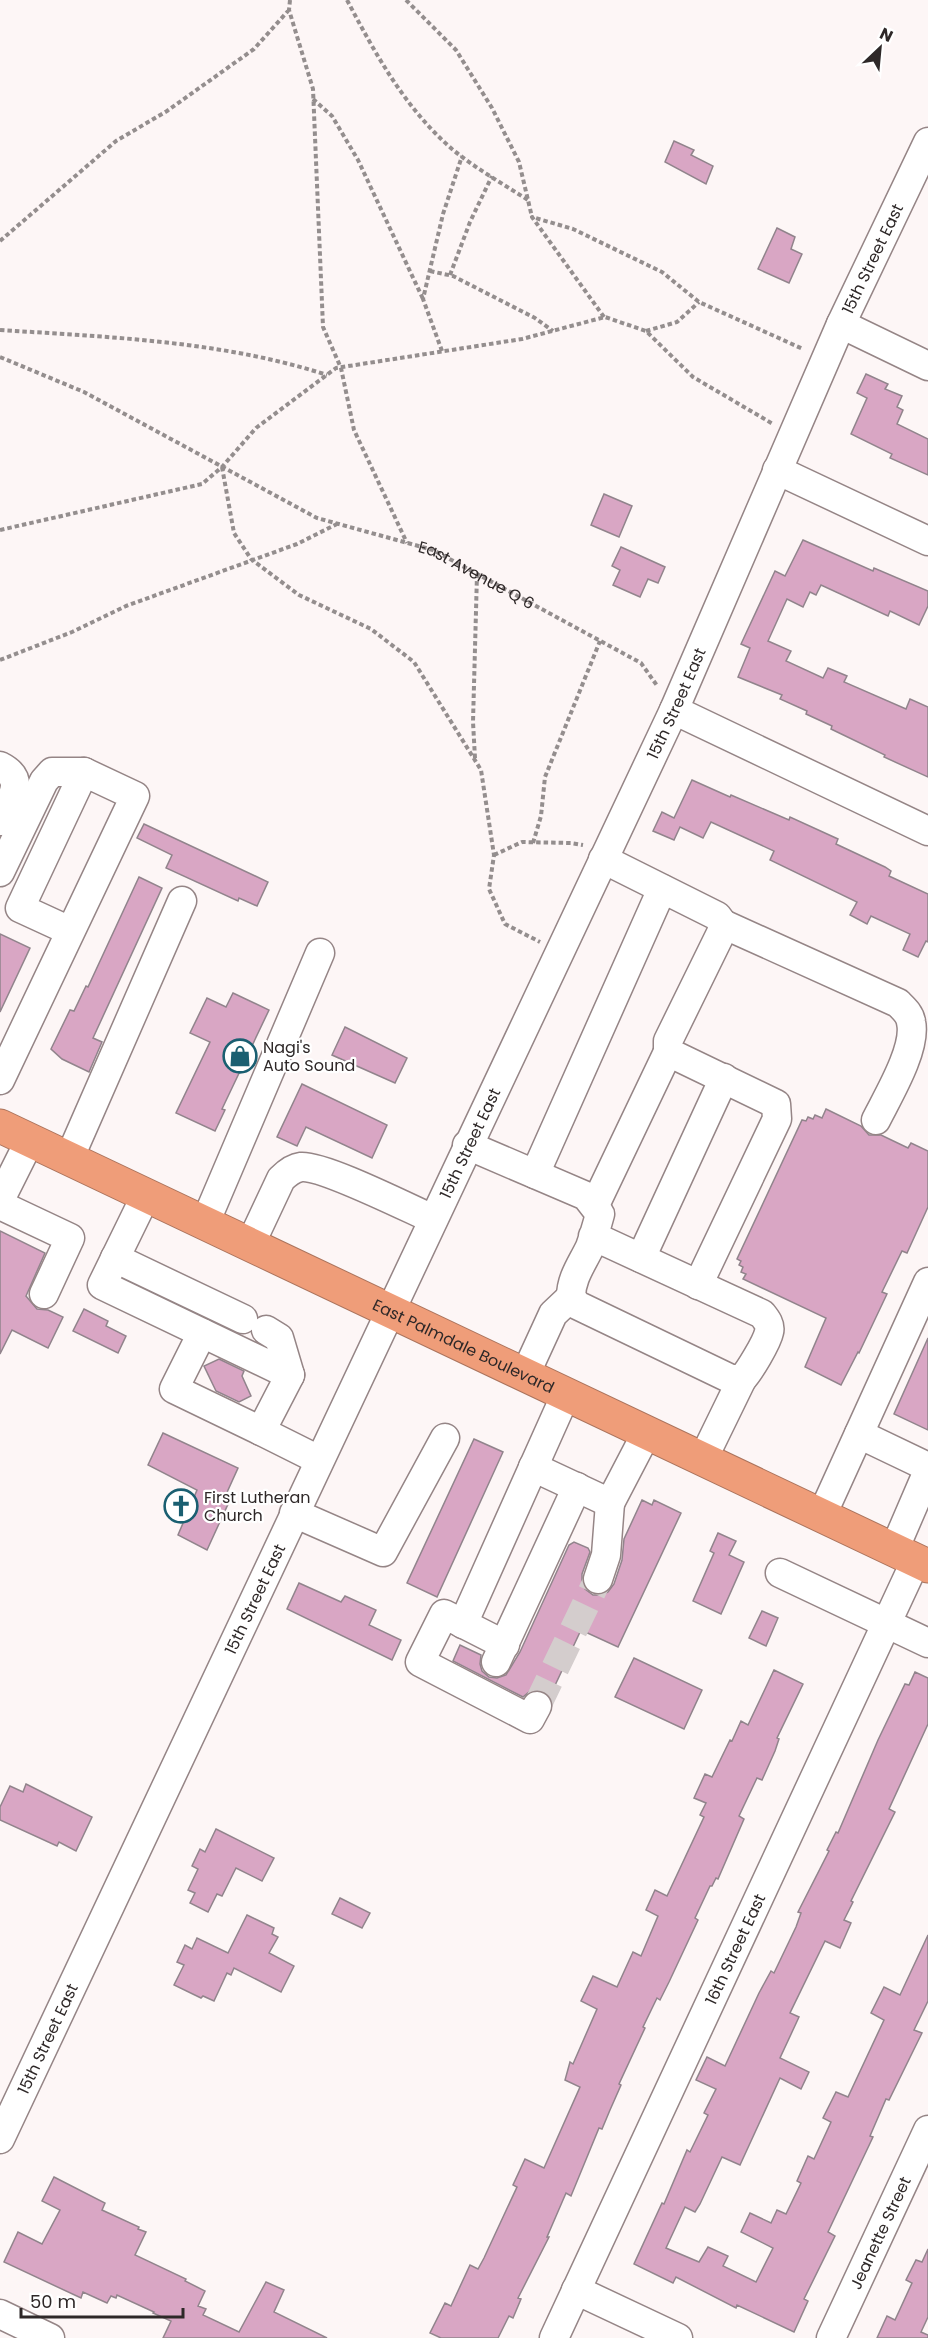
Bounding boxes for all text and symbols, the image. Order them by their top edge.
north arrow [850,18,910,78]
text: N [876,22,897,48]
street label: 15th Street East [836,200,909,318]
street label: East Avenue Q 6 [416,535,539,615]
street label: 15th Street East [641,644,712,763]
place label: Nagi's Auto Sound [263,1036,355,1077]
shop icon: Nagi's Auto Sound [222,1038,258,1074]
street label: 15th Street East [434,1084,506,1203]
street label: East Palmdale Boulevard [369,1293,558,1399]
place label: First Lutheran Church [204,1486,311,1527]
church icon: First Lutheran Church [163,1488,199,1524]
street label: 15th Street East [219,1540,291,1658]
street label: 16th Street East [700,1890,771,2009]
street label: 15th Street East [12,1980,84,2098]
street label: Jeanette Street [844,2173,917,2293]
scale bar [21,2281,183,2319]
text: 50 m [30,2289,76,2314]

